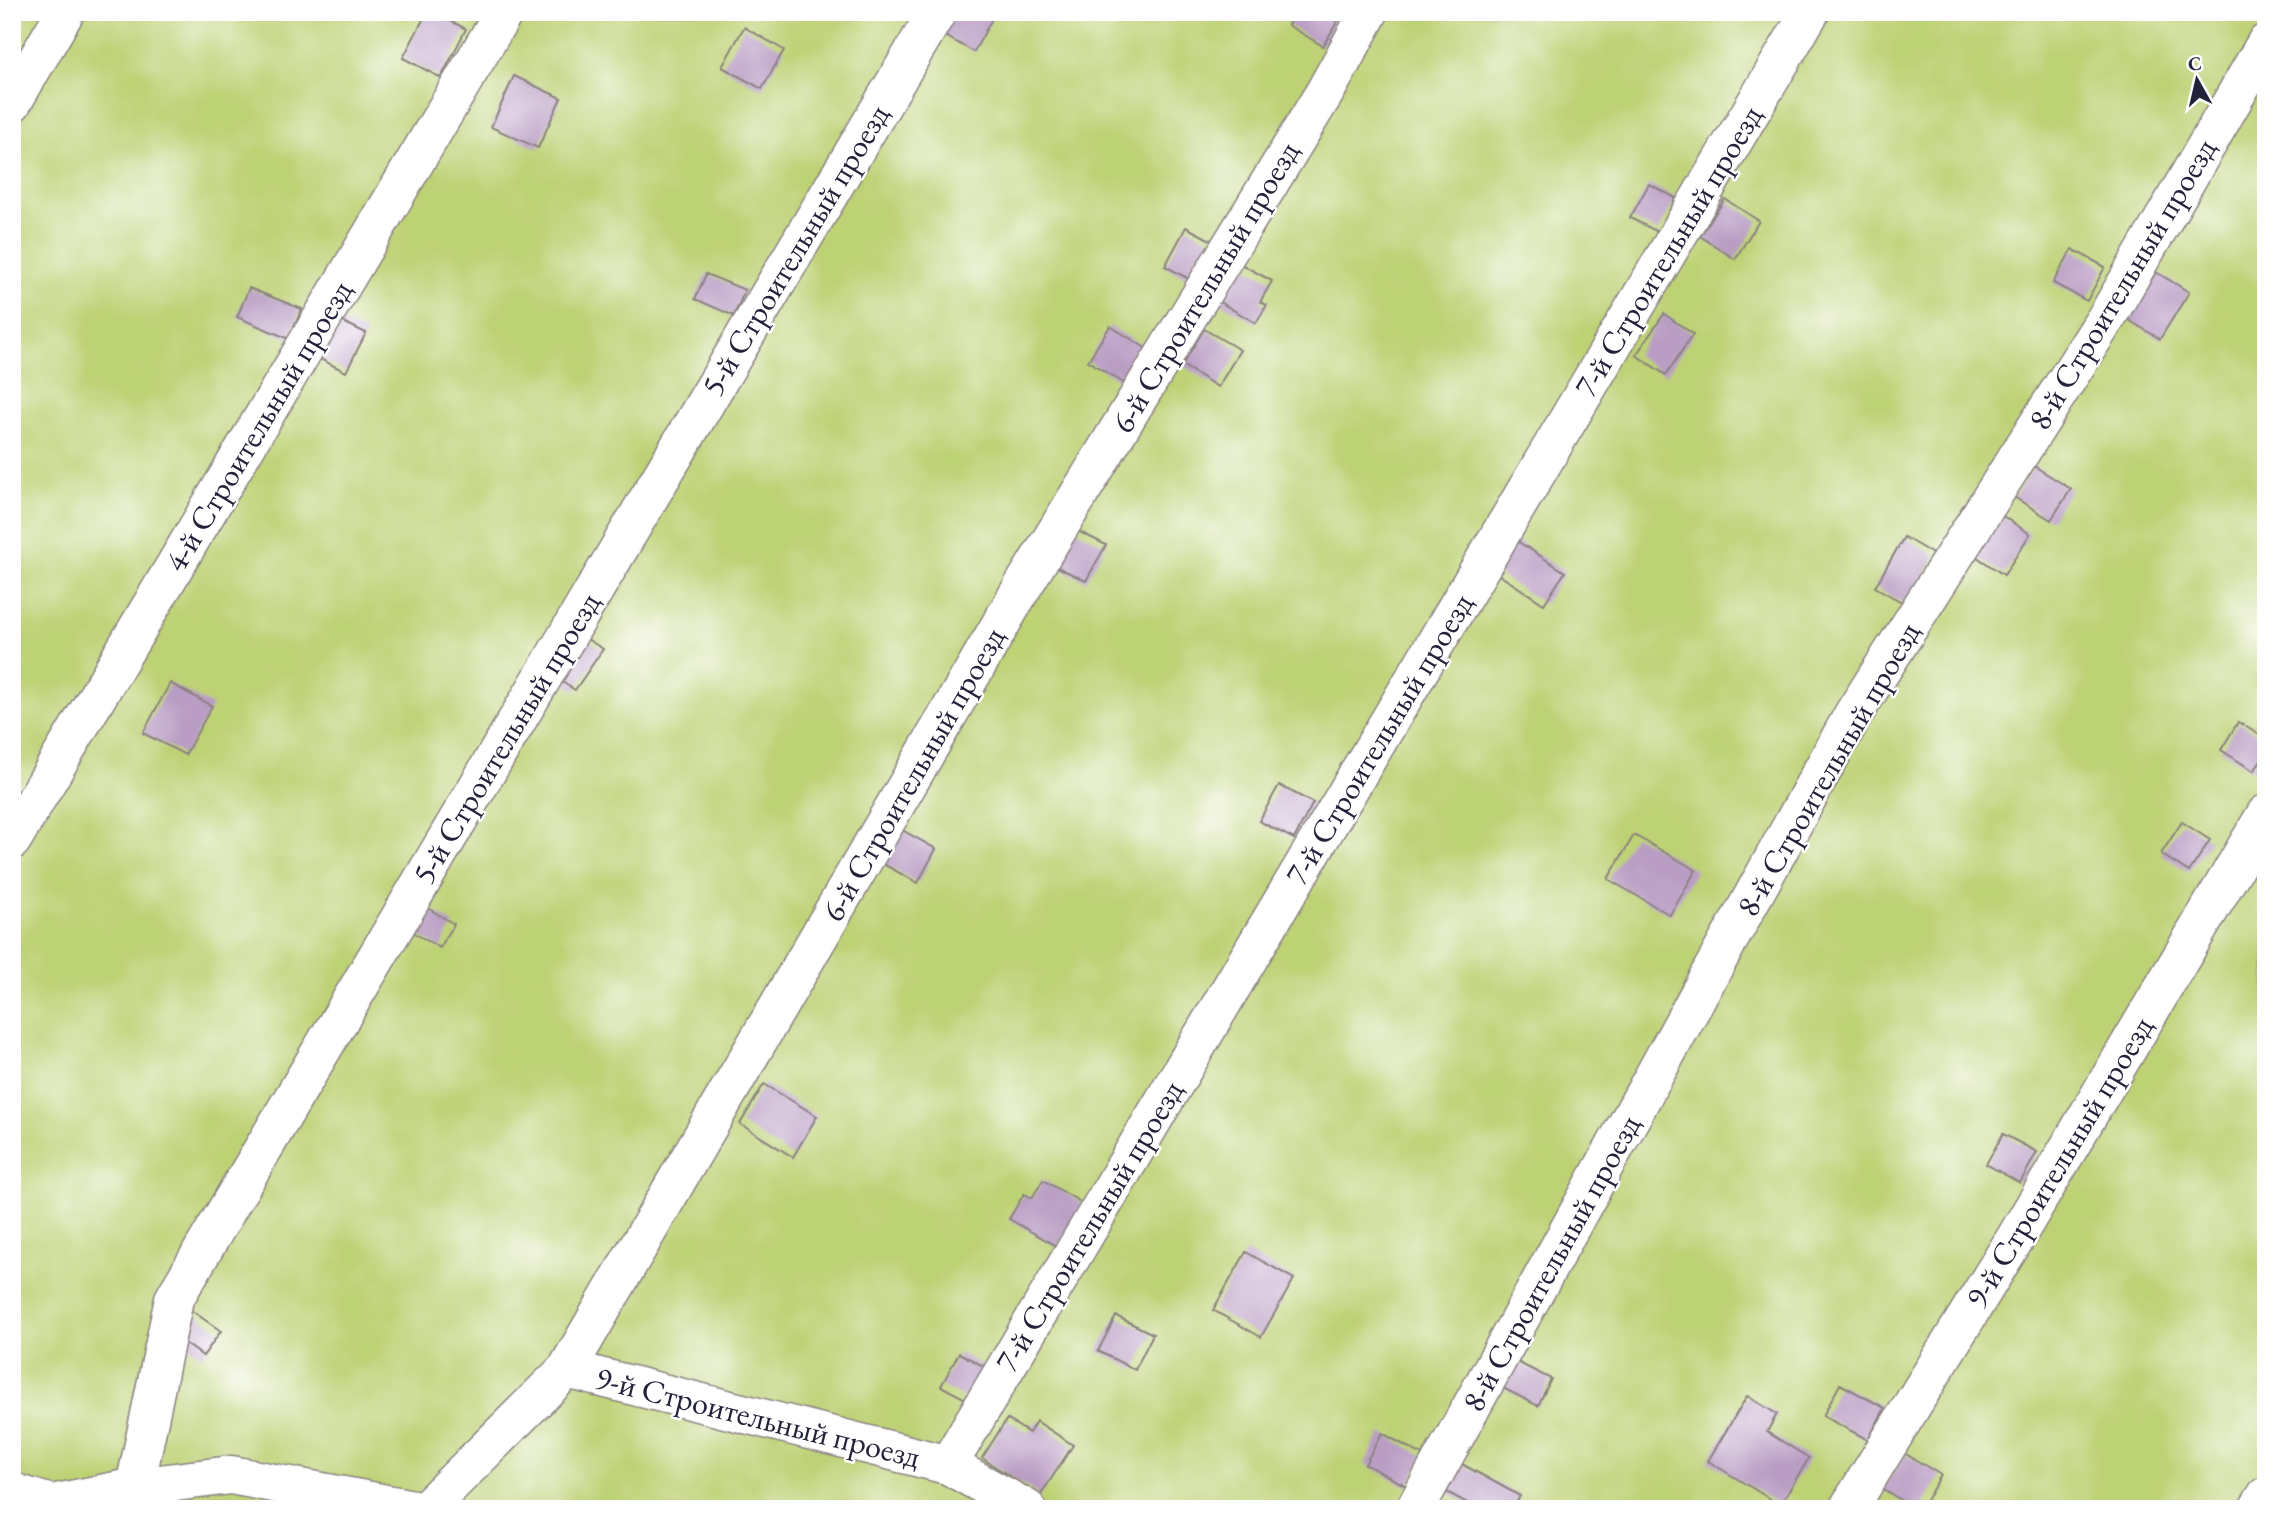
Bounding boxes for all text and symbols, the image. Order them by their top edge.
north arrow [2162,46,2232,116]
text: С [2186,50,2203,77]
street label: 5-й Строительный проезд [691,96,899,403]
street label: 7-й Строительный проезд [1564,97,1772,404]
street label: 8-й Строительный проезд [2018,130,2226,437]
street label: 6-й Строительный проезд [1101,133,1309,440]
street label: 4-й Строительный проезд [154,272,362,579]
street label: 5-й Строительный проезд [402,584,610,891]
street label: 7-й Строительный проезд [1275,585,1483,892]
street label: 8-й Строительный проезд [1727,614,1930,924]
street label: 6-й Строительный проезд [812,619,1015,929]
street label: 9-й Строительный проезд [1955,1008,2163,1315]
street label: 7-й Строительный проезд [985,1072,1193,1379]
street label: 8-й Строительный проезд [1452,1107,1650,1419]
street label: 9-й Строительный проезд [591,1356,925,1478]

